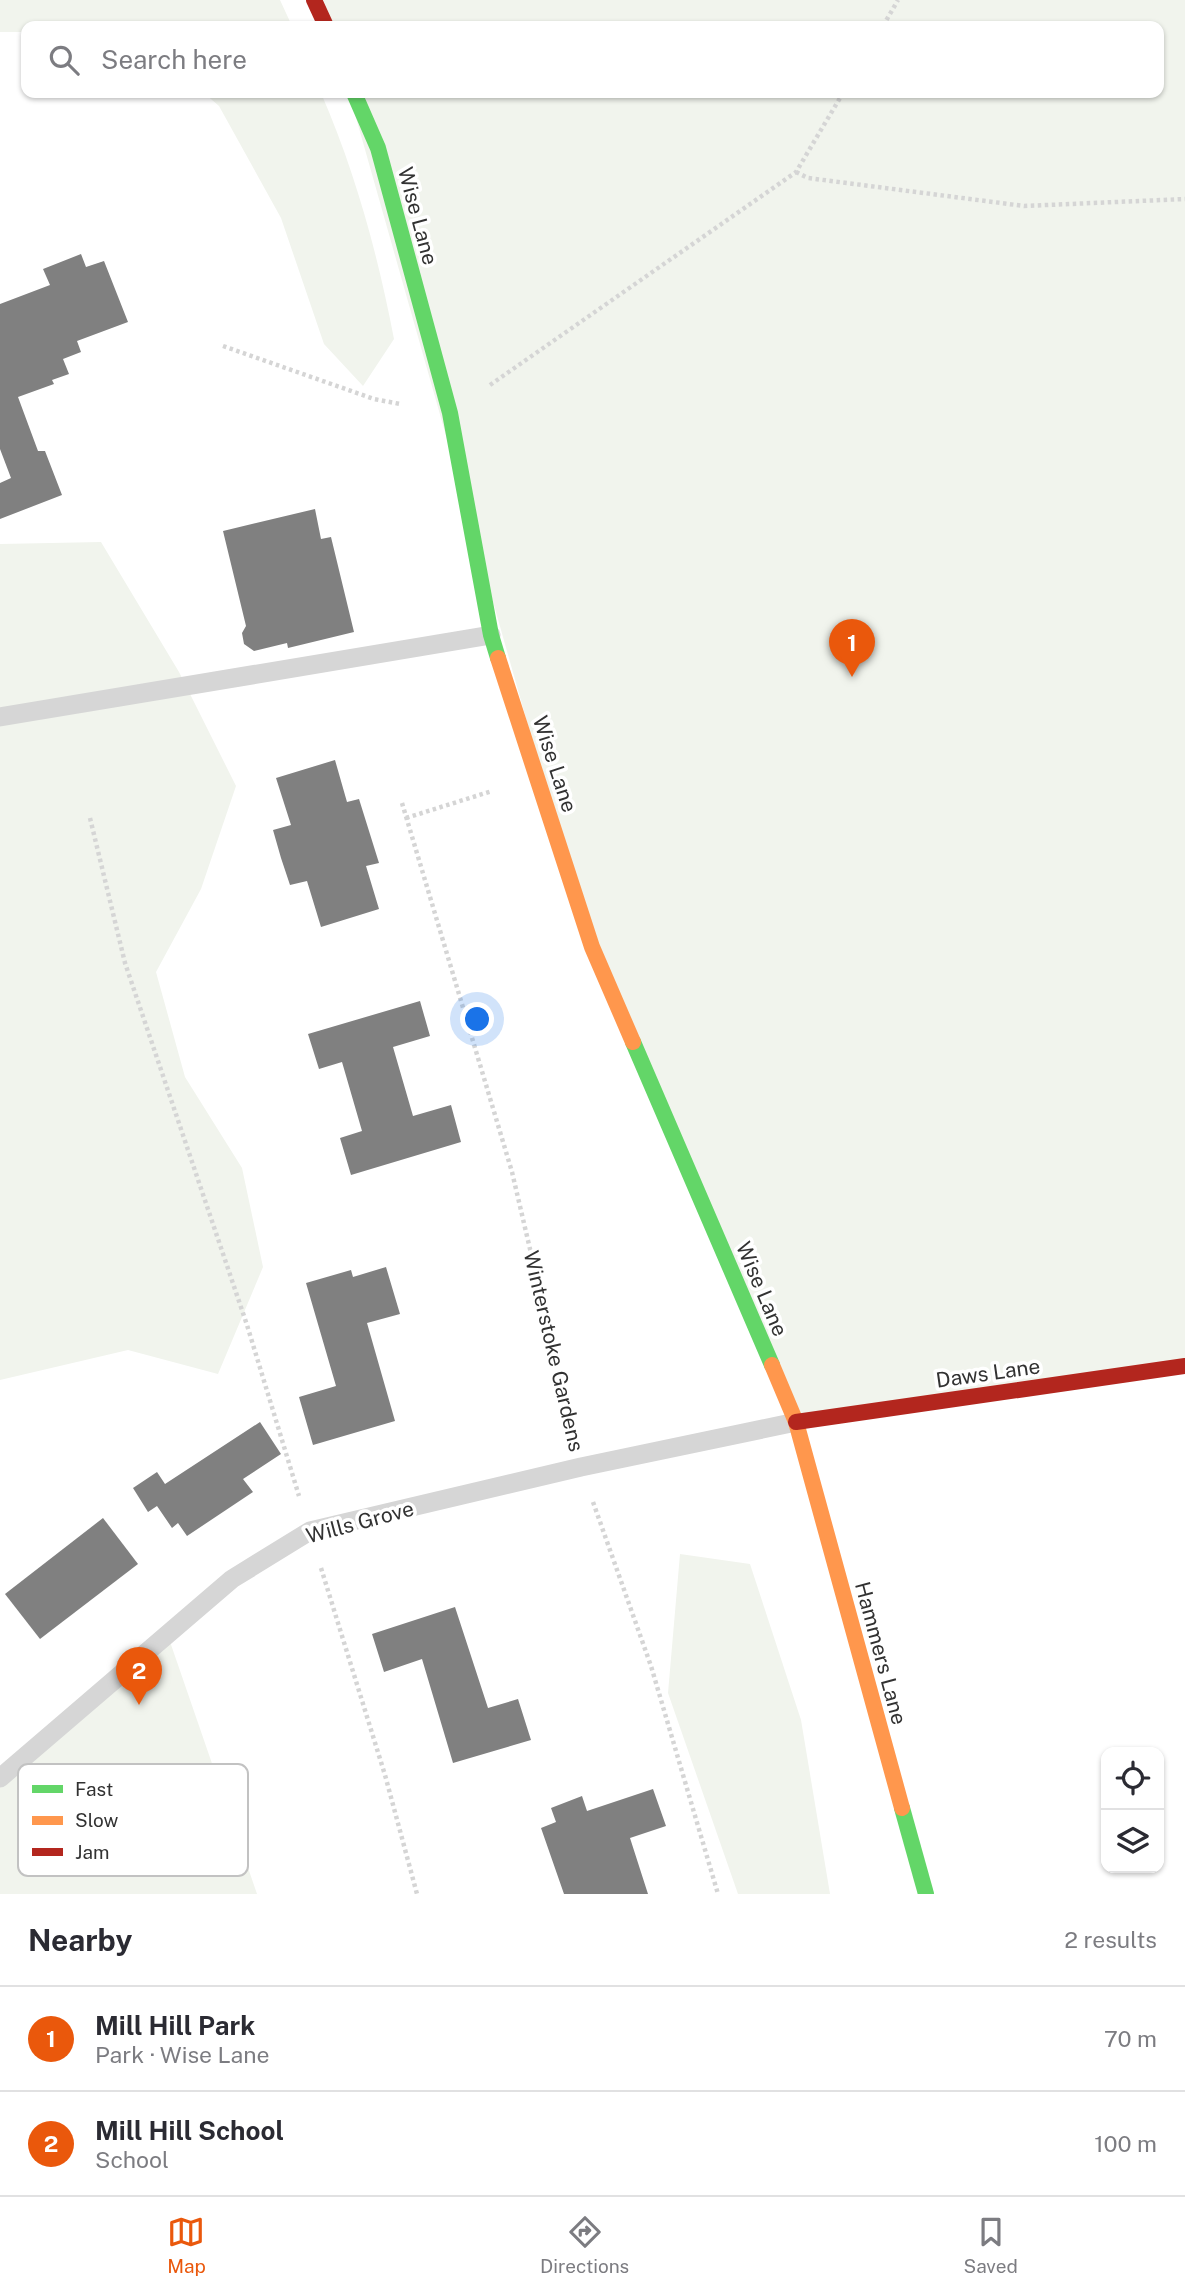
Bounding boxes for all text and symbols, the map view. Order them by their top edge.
search box [21,21,1164,98]
icon: search [45,41,83,79]
text: Search here [101,44,247,75]
street label: Wise Lane [393,164,443,268]
pin: 1 [829,619,875,677]
street label: Wise Lane [528,713,582,815]
your location [460,1002,494,1036]
street label: Wise Lane [731,1238,793,1340]
street label: Winterstoke Gardens [519,1248,589,1454]
street label: Daws Lane [934,1353,1042,1393]
street label: Wills Grove [303,1496,417,1548]
street label: Hammers Lane [850,1579,912,1727]
pin: 2 [116,1647,162,1705]
map controls [1101,1747,1164,1873]
button: locate [1101,1747,1164,1810]
legend [18,1764,248,1876]
text: Fast [75,1778,113,1800]
text: Slow [75,1809,119,1831]
button: layers [1101,1810,1164,1873]
text: Jam [75,1841,109,1863]
text: Nearby [28,1922,132,1958]
text: 2 results [1064,1926,1157,1953]
text: Mill Hill Park [95,2010,255,2041]
text: 1 [46,2025,56,2052]
text: 70 m [1104,2025,1157,2052]
text: Park · Wise Lane [95,2041,269,2068]
text: Mill Hill School [95,2115,284,2146]
text: 2 [44,2130,58,2157]
text: 100 m [1094,2130,1157,2157]
text: School [95,2146,169,2173]
tab: Map [167,2213,206,2277]
tab: Directions [540,2213,629,2277]
tab: Saved [964,2213,1018,2277]

